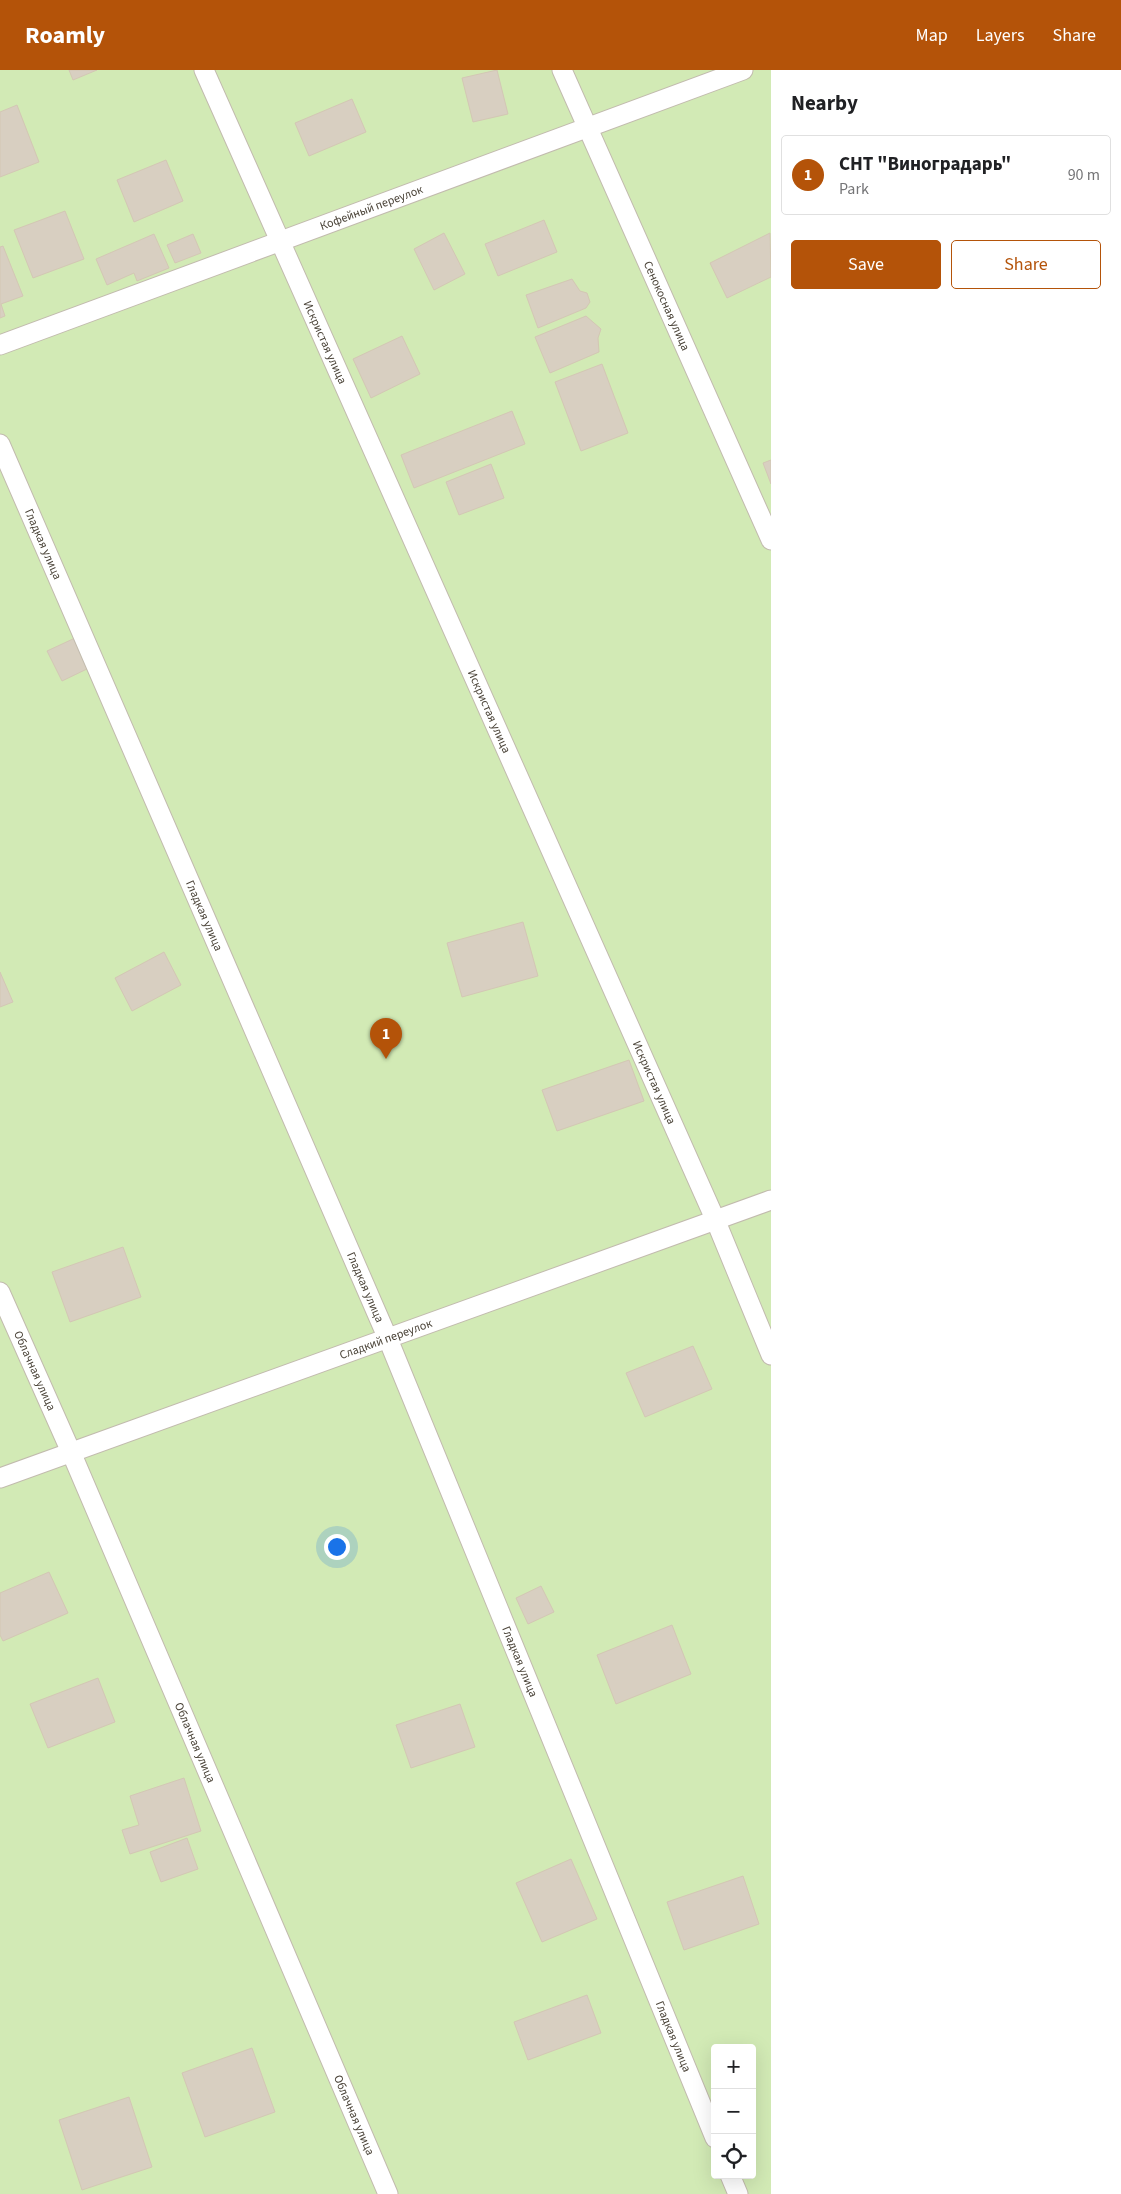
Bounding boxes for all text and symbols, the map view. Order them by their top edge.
text: Roamly [25,18,105,53]
text: Map [916,23,948,48]
text: Layers [976,23,1025,48]
text: Share [1053,23,1096,48]
text: Nearby [791,88,858,118]
text: СНТ "Виноградарь" [839,151,1011,178]
text: 1 [804,164,812,186]
text: 90 m [1068,164,1100,186]
text: Park [839,178,869,200]
street label: Кофейный переулок [318,181,425,235]
button: Save [791,240,941,289]
button: Share [951,240,1101,289]
street label: Сенокосная улица [639,258,694,354]
street label: Искристая улица [299,298,351,387]
street label: Гладкая улица [20,506,66,582]
street label: Искристая улица [463,667,515,756]
street label: Гладкая улица [181,878,227,954]
pin: 1 [370,1018,402,1059]
street label: Искристая улица [628,1038,680,1127]
street label: Гладкая улица [342,1249,388,1325]
street label: Сладкий переулок [337,1315,435,1364]
street label: Облачная улица [9,1328,60,1414]
your location [324,1534,350,1560]
street label: Гладкая улица [497,1624,542,1700]
street label: Облачная улица [170,1700,219,1786]
street label: Гладкая улица [651,1998,695,2075]
map controls [711,2044,756,2179]
button: + [711,2044,756,2089]
street label: Облачная улица [329,2072,378,2158]
button: − [711,2089,756,2134]
button: locate [711,2134,756,2179]

